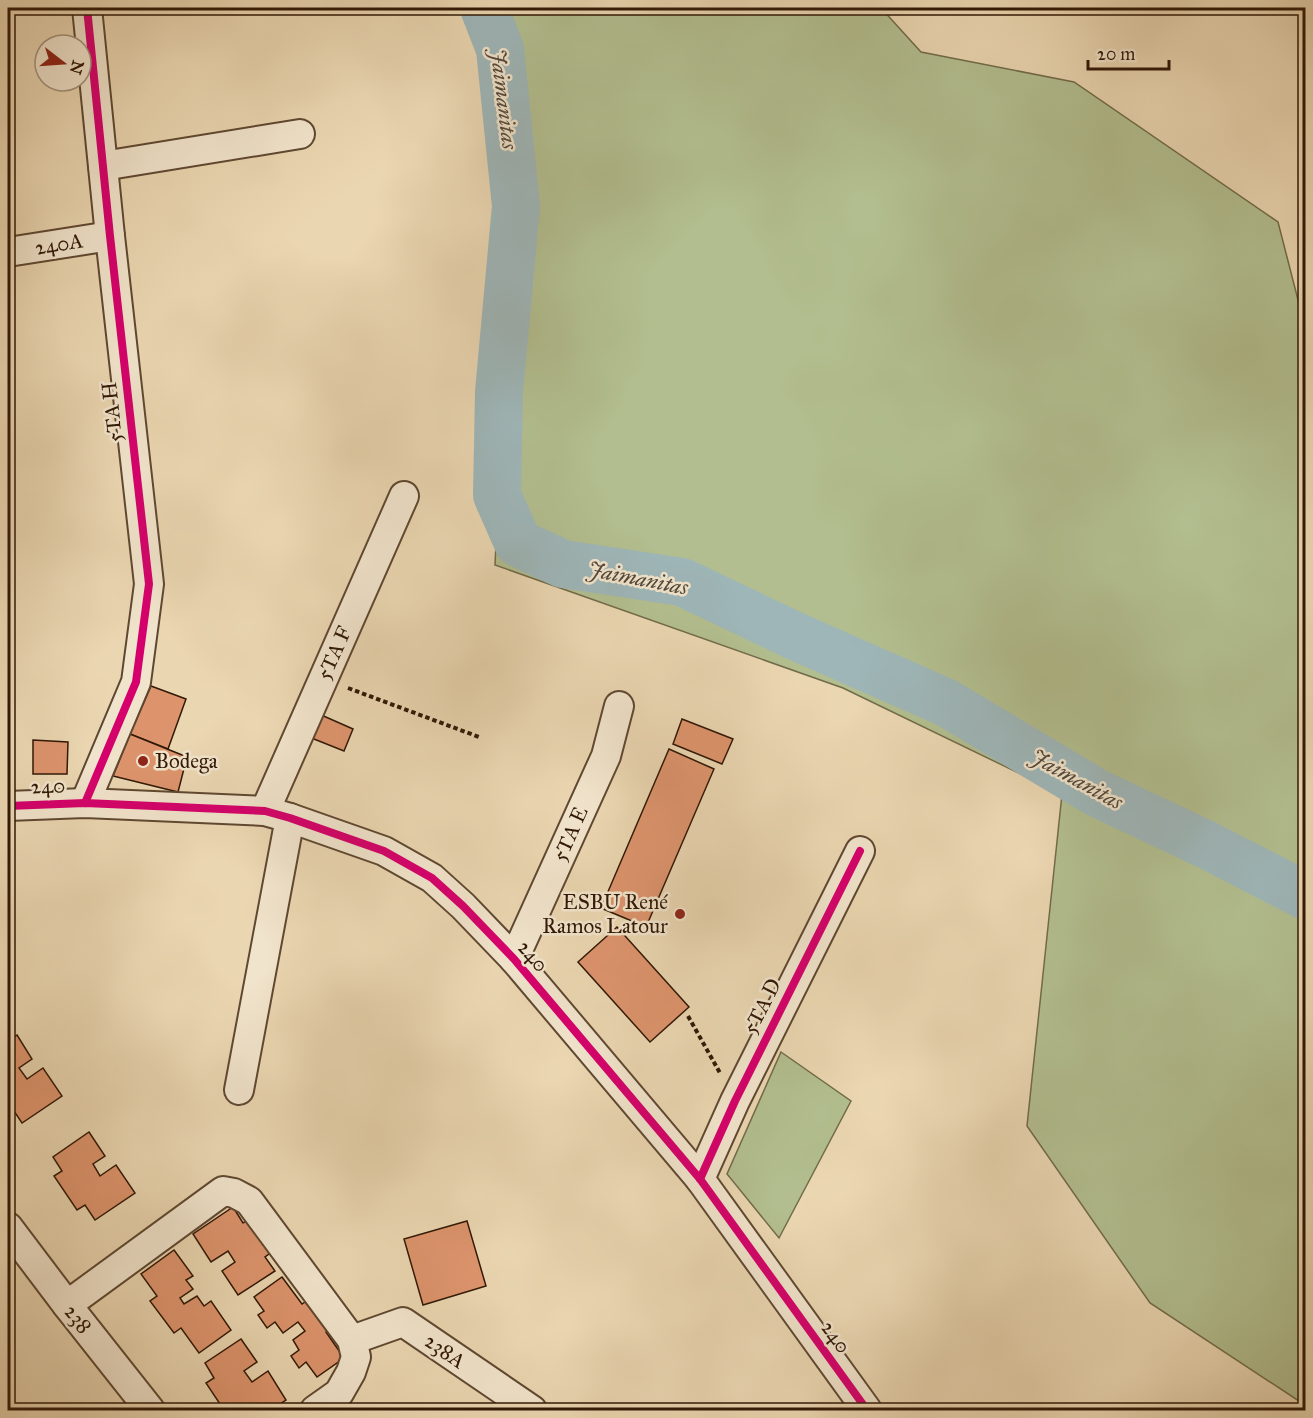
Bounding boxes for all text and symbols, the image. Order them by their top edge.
north arrow [33,33,93,93]
scale bar [1088,33,1169,71]
text: 20 m [1097,43,1135,65]
water label: Jaimanitas [484,45,524,151]
text: N [66,58,88,77]
street label: 240A [33,227,85,261]
street label: 5TA H [96,380,128,444]
water label: Jaimanitas [584,555,691,601]
street label: 5TA F [311,622,357,684]
water label: Jaimanitas [1025,742,1128,816]
place label: Bodega [155,748,218,774]
marker: Bodega [136,754,150,768]
street label: 240 [30,772,66,800]
street label: 5TA E [546,802,594,866]
place label: ESBU René Ramos Latour [542,889,668,939]
marker: ESBU René Ramos Latour [673,907,687,921]
street label: 240 [512,935,554,977]
street label: 5TA D [737,974,787,1038]
street label: 238 [59,1299,97,1339]
street label: 240 [815,1315,857,1359]
street label: 238A [419,1328,471,1374]

